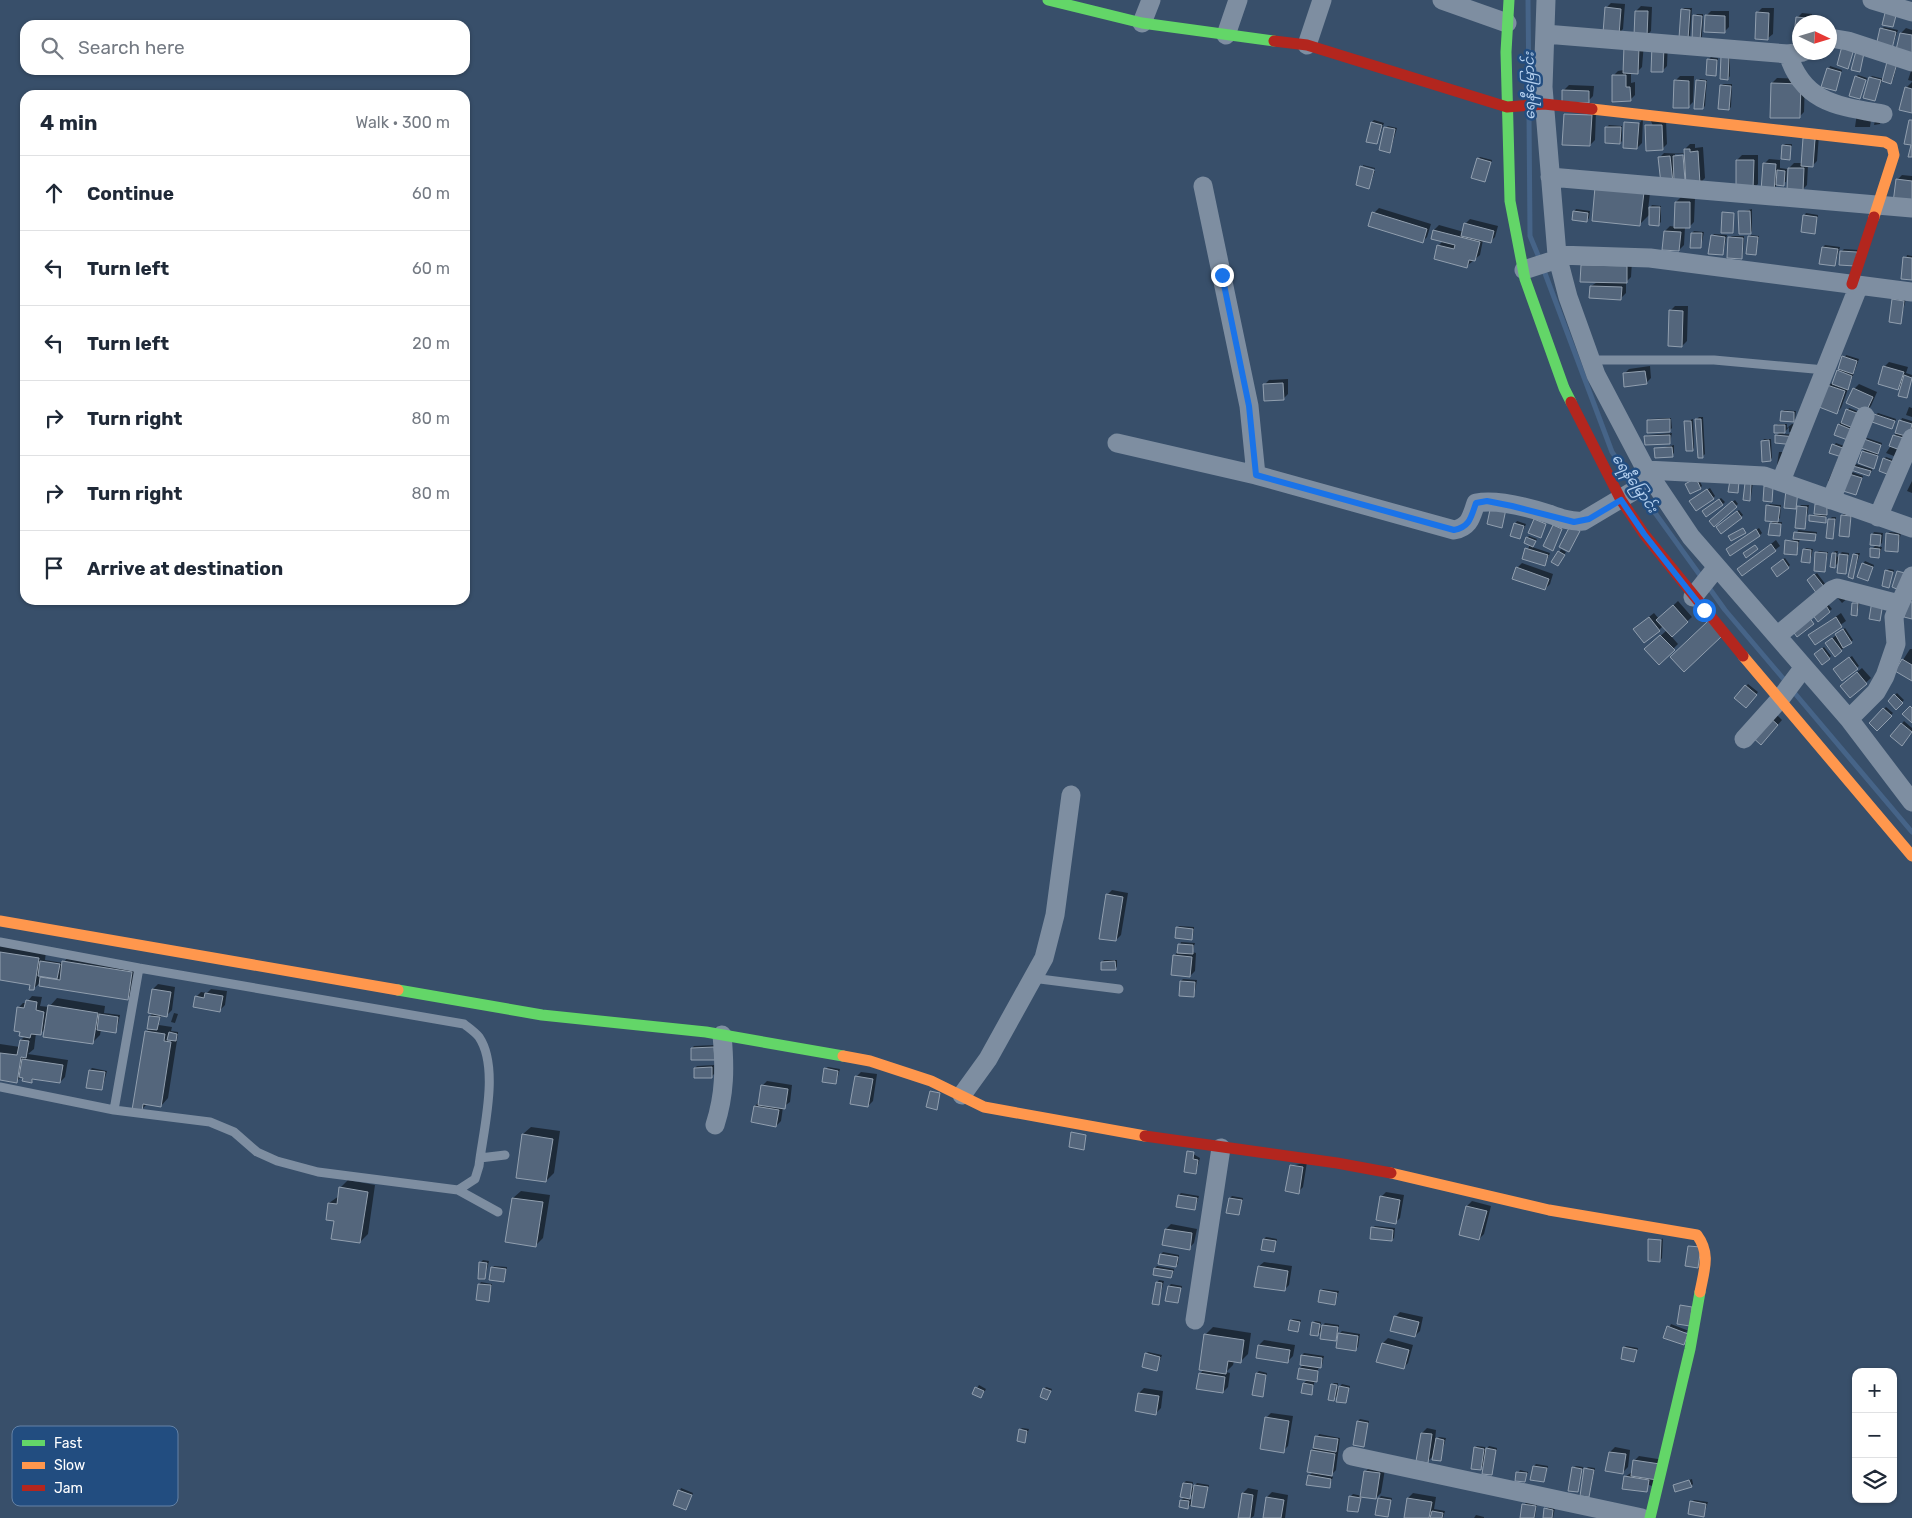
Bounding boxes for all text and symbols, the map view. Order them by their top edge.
north arrow [1792,15,1837,60]
search box [20,20,470,75]
icon: search [38,34,66,62]
text: Search here [78,36,185,59]
water label: ရေနီမြောင်း [1518,51,1542,120]
text: 4 min [40,110,98,135]
text: Walk · 300 m [356,113,450,132]
icon: ahead [40,179,68,207]
text: Continue [87,182,174,205]
text: 60 m [412,184,450,203]
icon: left [40,254,68,282]
text: Turn left [87,257,169,280]
text: 60 m [412,259,450,278]
route end [1211,264,1234,287]
icon: left [40,329,68,357]
text: Turn left [87,332,169,355]
text: 20 m [412,334,450,353]
icon: right [40,404,68,432]
text: Turn right [87,407,182,430]
text: 80 m [412,409,450,428]
water label: ရေနီမြောင်း [1606,449,1663,519]
icon: right [40,479,68,507]
text: Turn right [87,482,182,505]
text: 80 m [412,484,450,503]
icon: arrive [40,554,68,582]
text: Arrive at destination [87,557,283,580]
route start [1693,599,1716,622]
map controls [1852,1368,1897,1503]
button: + [1852,1368,1897,1413]
button: − [1852,1413,1897,1458]
legend [12,1426,178,1506]
text: Fast [54,1435,83,1452]
text: Slow [54,1457,85,1474]
button: layers [1852,1458,1897,1503]
text: Jam [54,1480,83,1497]

